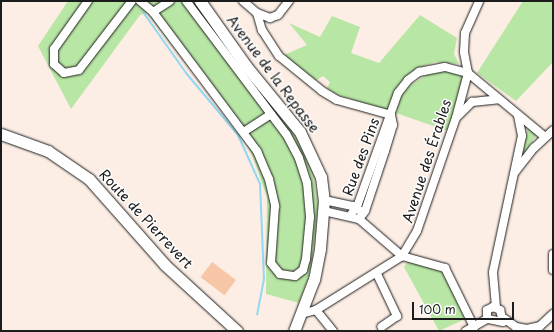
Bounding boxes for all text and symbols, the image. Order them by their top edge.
street label: Avenue de la Repasse [223,11,323,137]
street label: Avenue des Érables [399,98,455,224]
street label: Rue des Pins [339,115,383,199]
street label: Route de Pierrevert [95,166,197,272]
scale bar [414,294,516,320]
text: 100 m [419,300,456,318]

